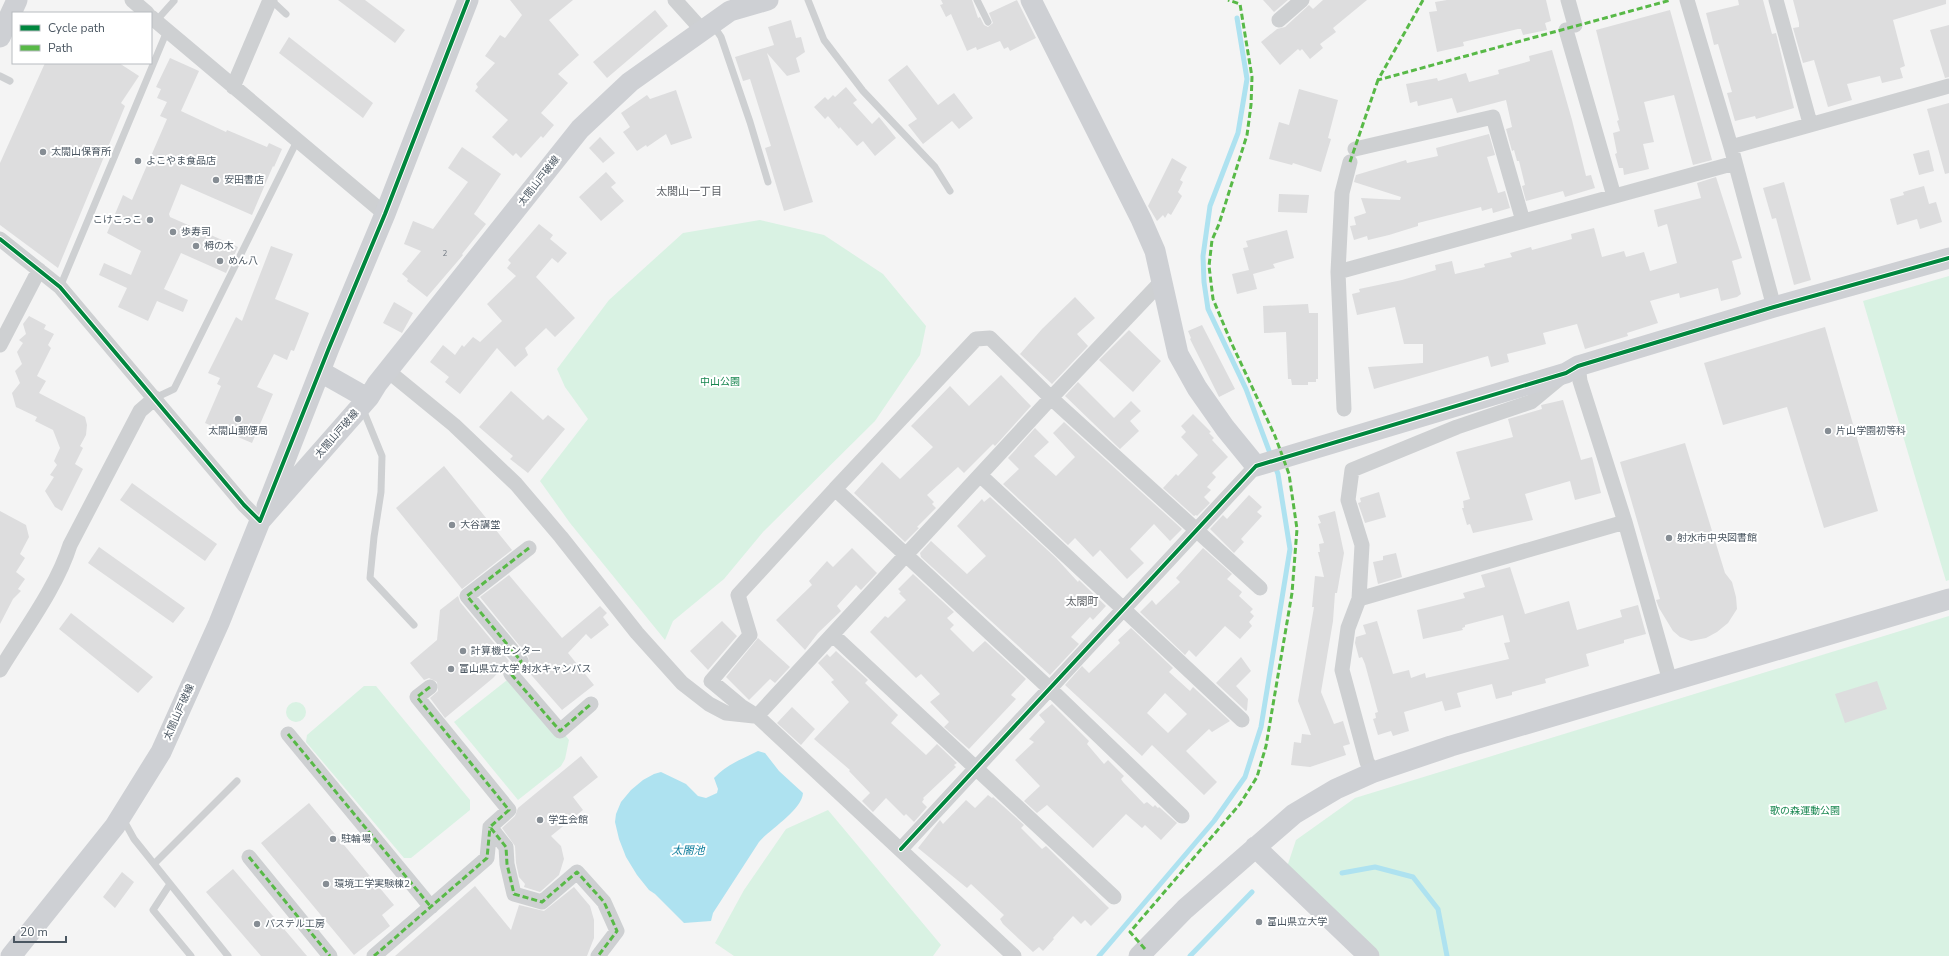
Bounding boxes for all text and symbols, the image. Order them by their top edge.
legend [12,12,152,64]
text: Cycle path [48,20,105,36]
text: Path [48,40,73,56]
place label: 太閤山保育所 [51,145,111,159]
marker: 太閤山保育所 [38,147,48,157]
street label: 太閤山戸破線 [515,153,563,209]
place label: よこやま食品店 [146,154,216,168]
marker: よこやま食品店 [133,156,143,166]
place label: 安田書店 [224,173,264,187]
marker: 安田書店 [211,175,221,185]
district label: 太閤山一丁目 [656,184,722,199]
place label: こけこっこ [93,213,142,227]
marker: こけこっこ [145,215,155,225]
place label: 歩寿司 [181,225,211,239]
marker: 歩寿司 [168,227,178,237]
place label: 栂の木 [204,239,234,253]
marker: 栂の木 [191,241,201,251]
house number: 2 [443,248,448,259]
place label: めん八 [228,254,258,268]
marker: めん八 [215,256,225,266]
park label: 中山公園 [700,375,740,389]
street label: 太閤山戸破線 [312,407,362,461]
marker: 太閤山郵便局 [233,414,243,424]
place label: 太閤山郵便局 [208,424,268,438]
place label: 片山学園初等科 [1836,424,1906,438]
marker: 片山学園初等科 [1823,426,1833,436]
place label: 大谷講堂 [460,518,500,532]
marker: 大谷講堂 [447,520,457,530]
place label: 射水市中央図書館 [1677,531,1757,545]
marker: 射水市中央図書館 [1664,533,1674,543]
district label: 太閤町 [1066,594,1099,609]
place label: 計算機センター [471,644,541,658]
marker: 計算機センター [458,646,468,656]
place label: 富山県立大学 射水キャンパス [459,662,592,676]
marker: 富山県立大学 射水キャンパス [446,664,456,674]
street label: 太閤山戸破線 [160,682,198,742]
park label: 歌の森運動公園 [1770,804,1840,818]
place label: 学生会館 [548,813,588,827]
marker: 学生会館 [535,815,545,825]
place label: 駐輪場 [341,832,371,846]
marker: 駐輪場 [328,834,338,844]
water label: 太閤池 [672,843,705,858]
place label: 環境工学実験棟2 [334,877,410,891]
marker: 環境工学実験棟2 [321,879,331,889]
place label: 富山県立大学 [1267,915,1327,929]
place label: パステル工房 [265,917,325,931]
marker: 富山県立大学 [1254,917,1264,927]
scale bar [14,918,66,944]
marker: パステル工房 [252,919,262,929]
text: 20 m [20,924,48,940]

